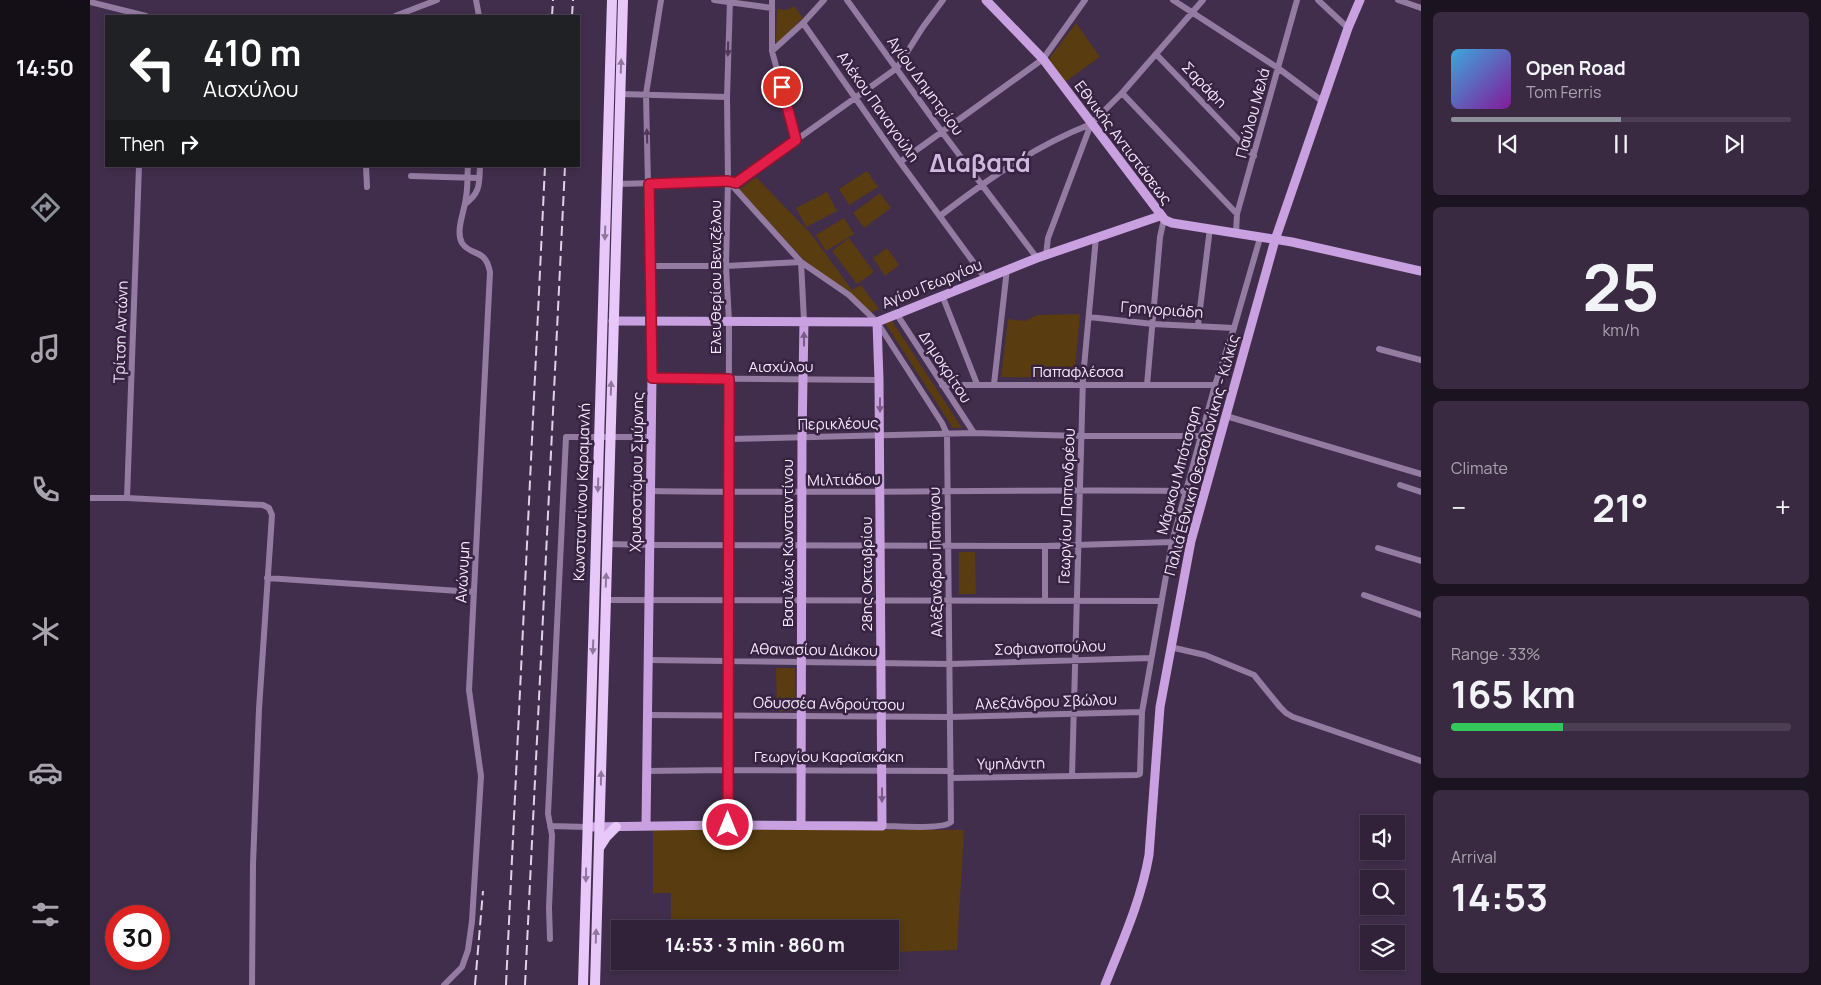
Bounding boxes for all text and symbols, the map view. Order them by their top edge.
text: 410 m [203,29,301,77]
street label: Αγίου Δημητρίου [882,32,968,139]
icon: left [120,35,185,100]
one-way arrow [724,41,732,57]
street label: Αλέκου Παναγούλη [832,47,925,166]
text: 14:50 [16,53,74,83]
text: Open Road [1526,55,1626,81]
one-way arrow [617,57,625,73]
street label: Σαράφη [1177,57,1232,112]
street label: Παύλου Μελά [1230,65,1275,160]
pin [761,66,803,108]
icon: arrive [768,73,796,101]
text: Αισχύλου [203,74,299,104]
street label: Εθνικής Αντιστάσεως [1070,76,1177,209]
text: Tom Ferris [1526,81,1601,103]
one-way arrow [643,127,651,143]
icon: right [175,130,203,158]
icon: previous [1494,130,1522,158]
icon: pause [1607,130,1635,158]
icon: next [1720,130,1748,158]
text: Then [120,131,165,157]
district label: Διαβατά [929,145,1031,180]
icon: directions [28,190,63,225]
street label: Ελευθερίου Βενιζέλου [705,200,726,354]
one-way arrow [601,225,609,241]
text: 25 [1583,242,1659,331]
street label: Αγίου Γεωργίου [878,254,985,313]
street label: Τρίτση Αντώνη [108,280,133,384]
street label: Γρηγοριάδη [1120,296,1204,323]
text: km/h [1602,319,1640,341]
street label: Δημοκρίτου [914,326,977,407]
icon: music [28,331,63,366]
one-way arrow [800,331,808,347]
street label: Παλιά Εθνική Θεσσαλονίκης - Κιλκίς [1159,332,1244,578]
street label: Αισχύλου [748,356,814,377]
street label: Παπαφλέσσα [1032,361,1124,382]
one-way arrow [608,380,616,396]
street label: Χρυσοστόμου Σμύρνης [625,392,648,552]
one-way arrow [876,397,884,413]
street label: Κωνσταντίνου Καραμανλή [568,402,595,582]
street label: Μάρκου Μπότσαρη [1151,403,1206,537]
street label: Περικλέους [797,412,879,435]
street label: Γεωργίου Παπανδρέου [1053,428,1080,584]
text: Climate [1451,457,1508,479]
street label: Βασιλέως Κωνσταντίνου [777,459,798,627]
street label: Μιλτιάδου [807,468,881,491]
icon: phone [28,472,63,507]
one-way arrow [593,477,601,493]
text: 21° [1592,481,1649,533]
street label: Αλέξανδρου Παπάγου [924,487,947,637]
text: − [1451,488,1466,526]
text: + [1775,488,1791,526]
street label: 28ης Οκτωβρίου [856,517,877,631]
street label: Ανώνυμη [450,540,475,603]
one-way arrow [602,572,610,588]
icon: climate [28,614,63,649]
street label: Σοφιανοπούλου [994,635,1106,660]
street label: Αθανασίου Διάκου [750,638,878,661]
one-way arrow [588,640,596,656]
text: Range · 33% [1451,643,1540,665]
text: 165 km [1451,667,1576,719]
street label: Αλεξάνδρου Σβώλου [975,689,1117,714]
street label: Οδυσσέα Ανδρούτσου [753,692,905,715]
street label: Γεωργίου Καραϊσκάκη [754,746,904,767]
street label: Υψηλάντη [977,752,1045,775]
icon: car [28,755,63,790]
one-way arrow [597,770,605,786]
one-way arrow [878,787,886,803]
position arrow [701,798,753,850]
map controls [1360,815,1405,970]
button: sound [1360,815,1405,860]
text: Arrival [1451,846,1497,868]
one-way arrow [582,868,590,884]
button: search [1360,870,1405,915]
text: 14:53 [1451,870,1548,922]
icon: filters [28,897,63,932]
speed limit sign: 30 [105,905,170,970]
button: layers [1360,925,1405,970]
one-way arrow [593,928,601,944]
text: 14:53 · 3 min · 860 m [665,932,845,958]

